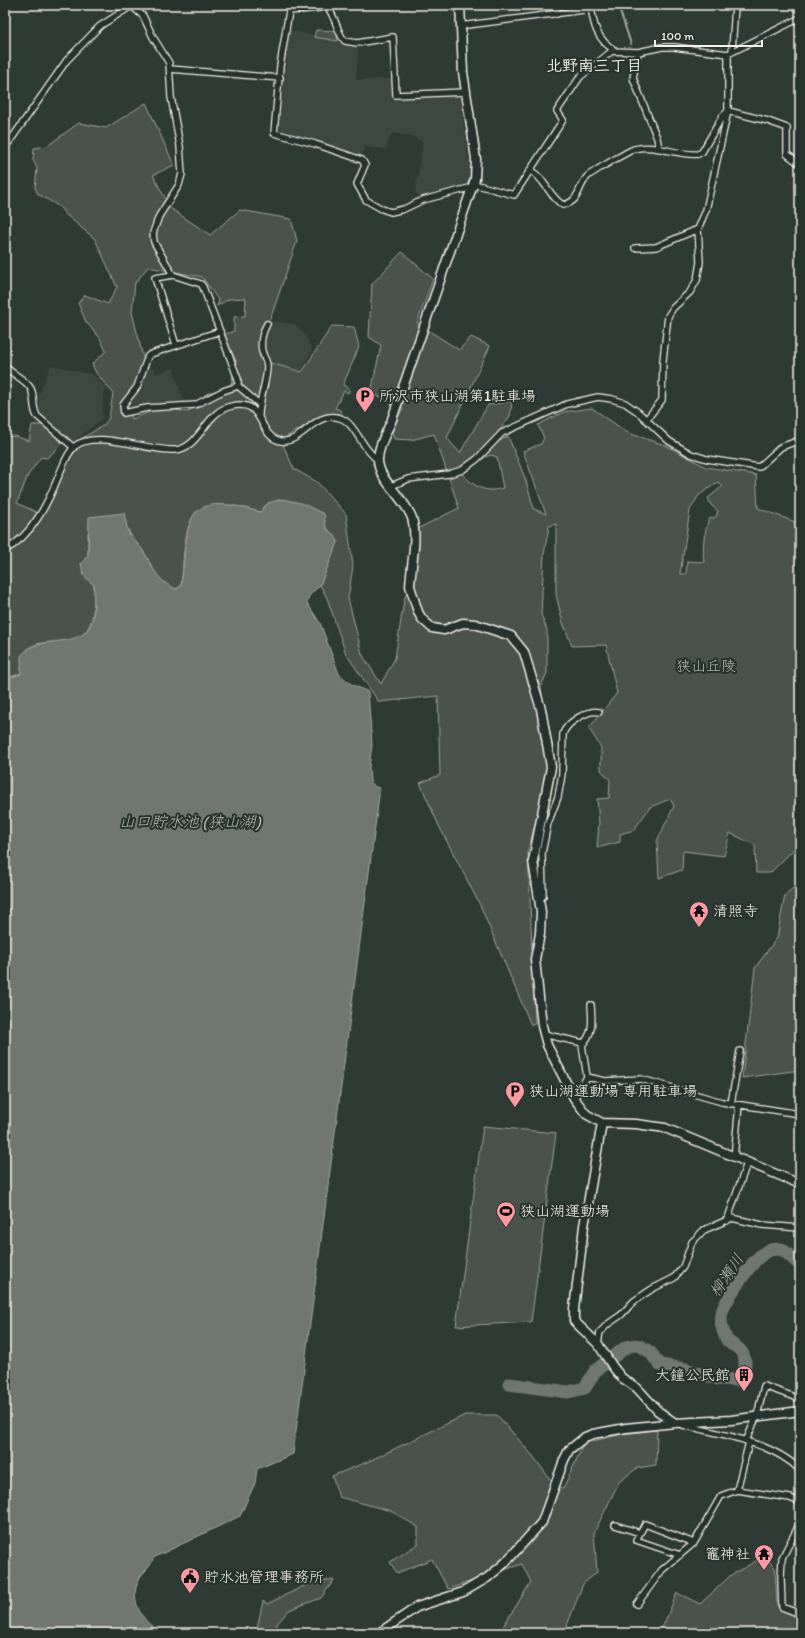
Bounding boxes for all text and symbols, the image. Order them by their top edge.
scale bar [655,22,762,48]
text: 100 m [661,29,694,43]
district label: 北野南三丁目 [546,56,642,75]
parking icon: 所沢市狭山湖第1駐車場 [354,385,376,413]
place label: 所沢市狭山湖第1駐車場 [379,387,536,405]
park label: 狭山丘陵 [676,657,736,675]
water label: 山口貯水池 (狭山湖) [119,812,262,831]
temple icon: 清照寺 [688,900,710,928]
place label: 清照寺 [713,902,758,920]
parking icon: 狭山湖運動場 専用駐車場 [504,1080,526,1108]
place label: 狭山湖運動場 専用駐車場 [529,1082,697,1100]
sports icon: 狭山湖運動場 [495,1200,517,1228]
place label: 狭山湖運動場 [520,1202,610,1220]
water label: 柳瀬川 [705,1250,748,1300]
building icon: 大鐘公民館 [733,1364,755,1392]
place label: 大鐘公民館 [655,1366,730,1384]
temple icon: 竈神社 [753,1543,775,1571]
place label: 竈神社 [705,1545,750,1563]
public building icon: 貯水池管理事務所 [179,1566,201,1594]
place label: 貯水池管理事務所 [204,1568,324,1586]

